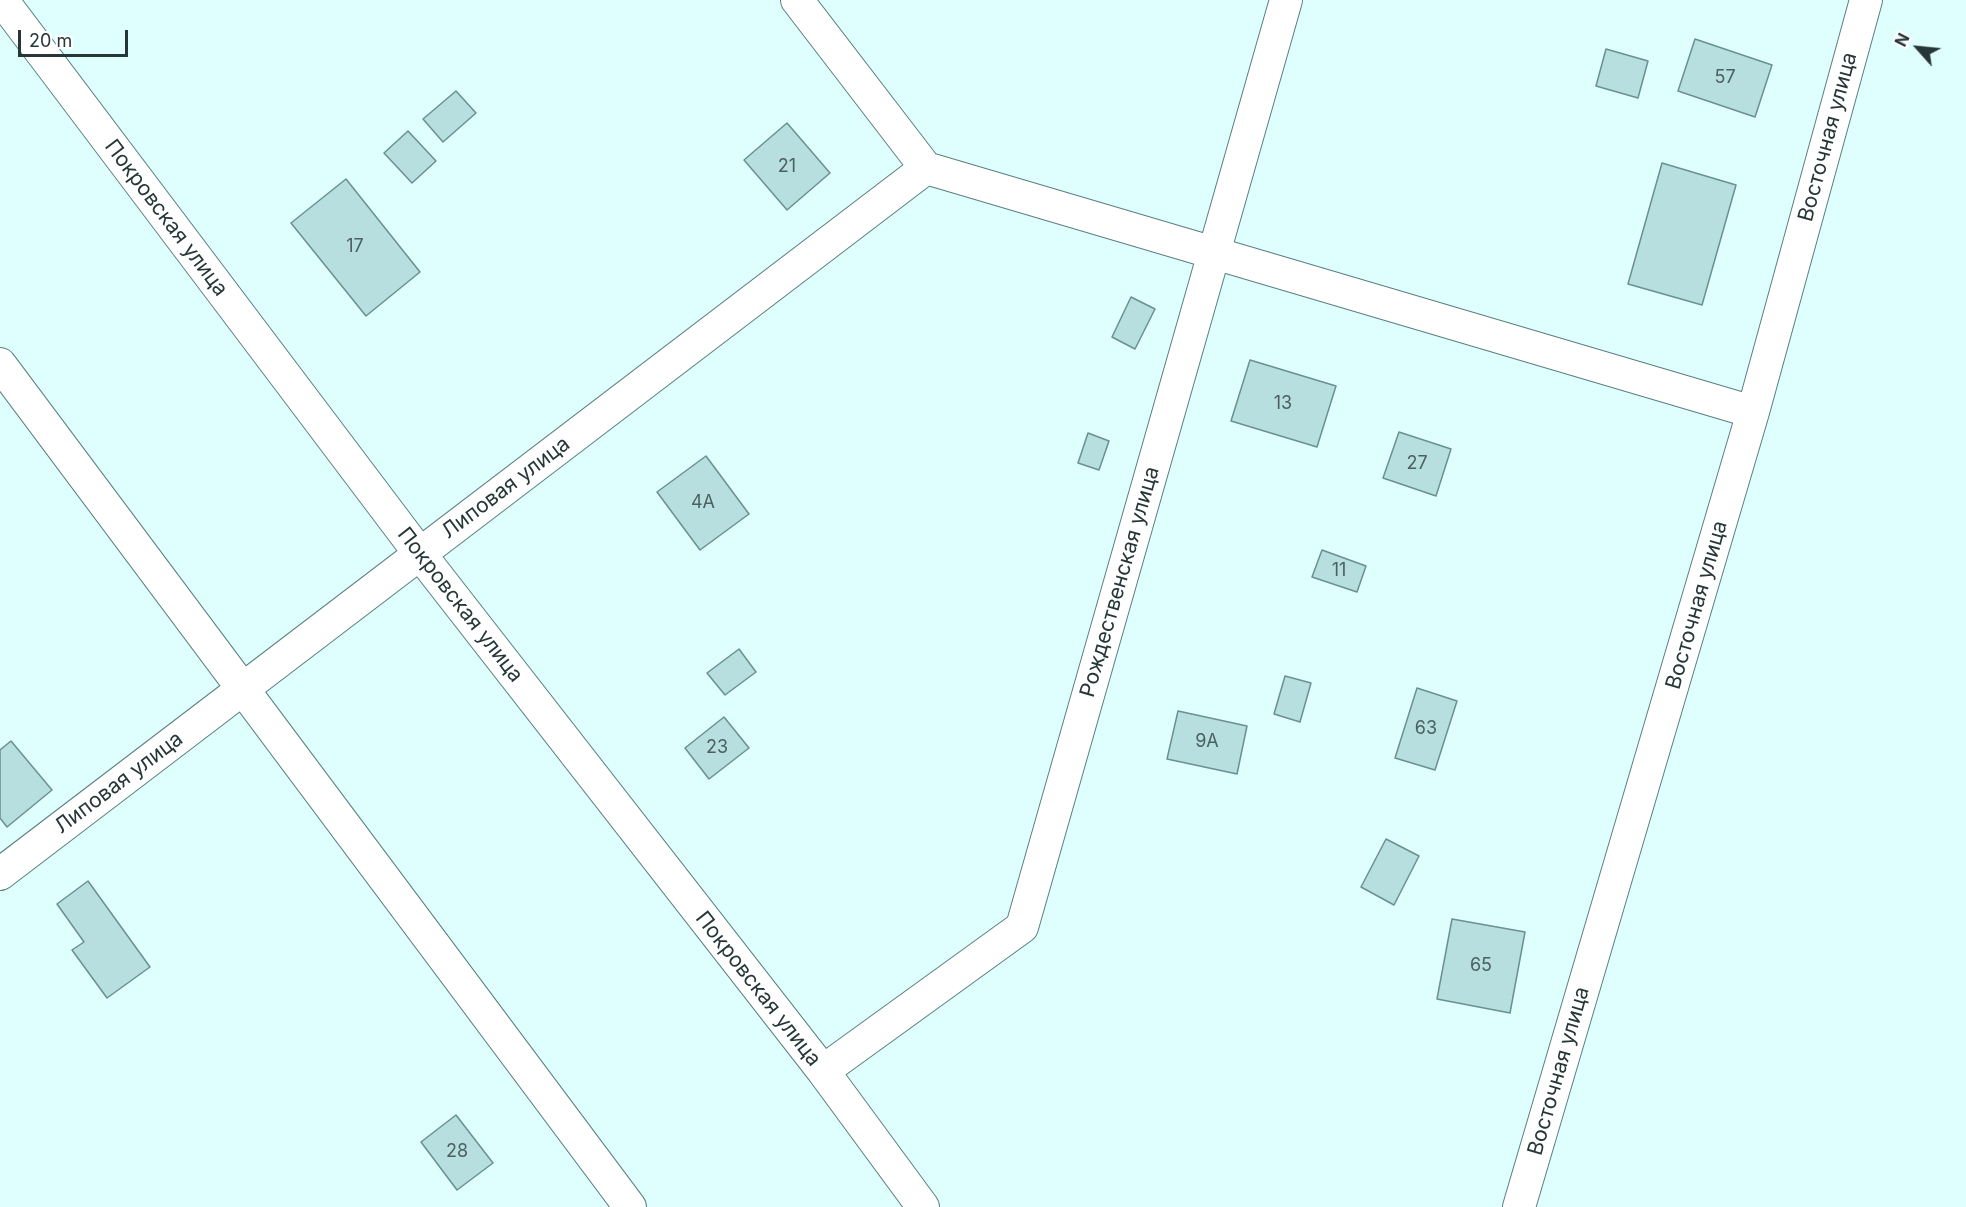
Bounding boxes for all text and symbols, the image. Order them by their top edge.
scale bar [21,18,130,56]
north arrow [1888,18,1948,78]
text: 20 m [29,30,72,51]
text: N [1890,30,1914,50]
street label: Восточная улица [1793,50,1863,224]
house number: 57 [1714,67,1736,89]
street label: Покровская улица [99,135,233,301]
house number: 21 [778,156,796,178]
house number: 17 [346,236,364,258]
house number: 13 [1274,393,1292,415]
street label: Липовая улица [437,432,575,544]
house number: 27 [1406,453,1428,475]
street label: Рождественская улица [1075,464,1165,700]
house number: 4А [691,492,715,514]
street label: Восточная улица [1661,518,1733,692]
street label: Покровская улица [392,523,528,687]
house number: 11 [1332,560,1346,582]
house number: 63 [1415,718,1437,740]
street label: Липовая улица [50,727,188,839]
house number: 9А [1195,731,1219,753]
house number: 23 [706,737,728,759]
street label: Покровская улица [690,907,826,1071]
house number: 65 [1470,955,1492,977]
street label: Восточная улица [1523,984,1595,1158]
house number: 28 [446,1141,468,1163]

